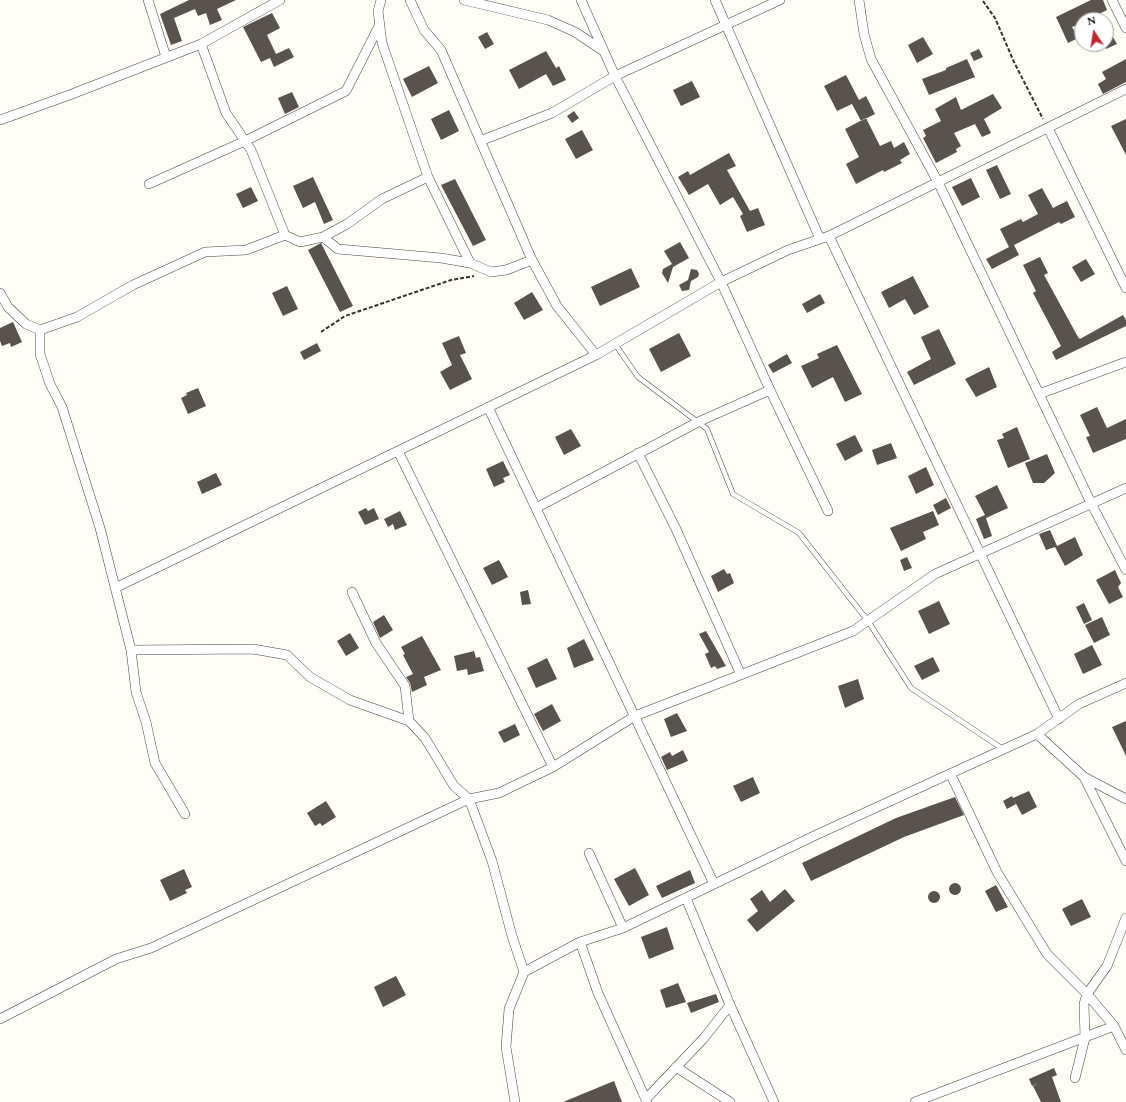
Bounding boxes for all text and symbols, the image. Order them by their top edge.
north arrow [1074,12,1114,52]
text: N [1085,12,1098,30]

